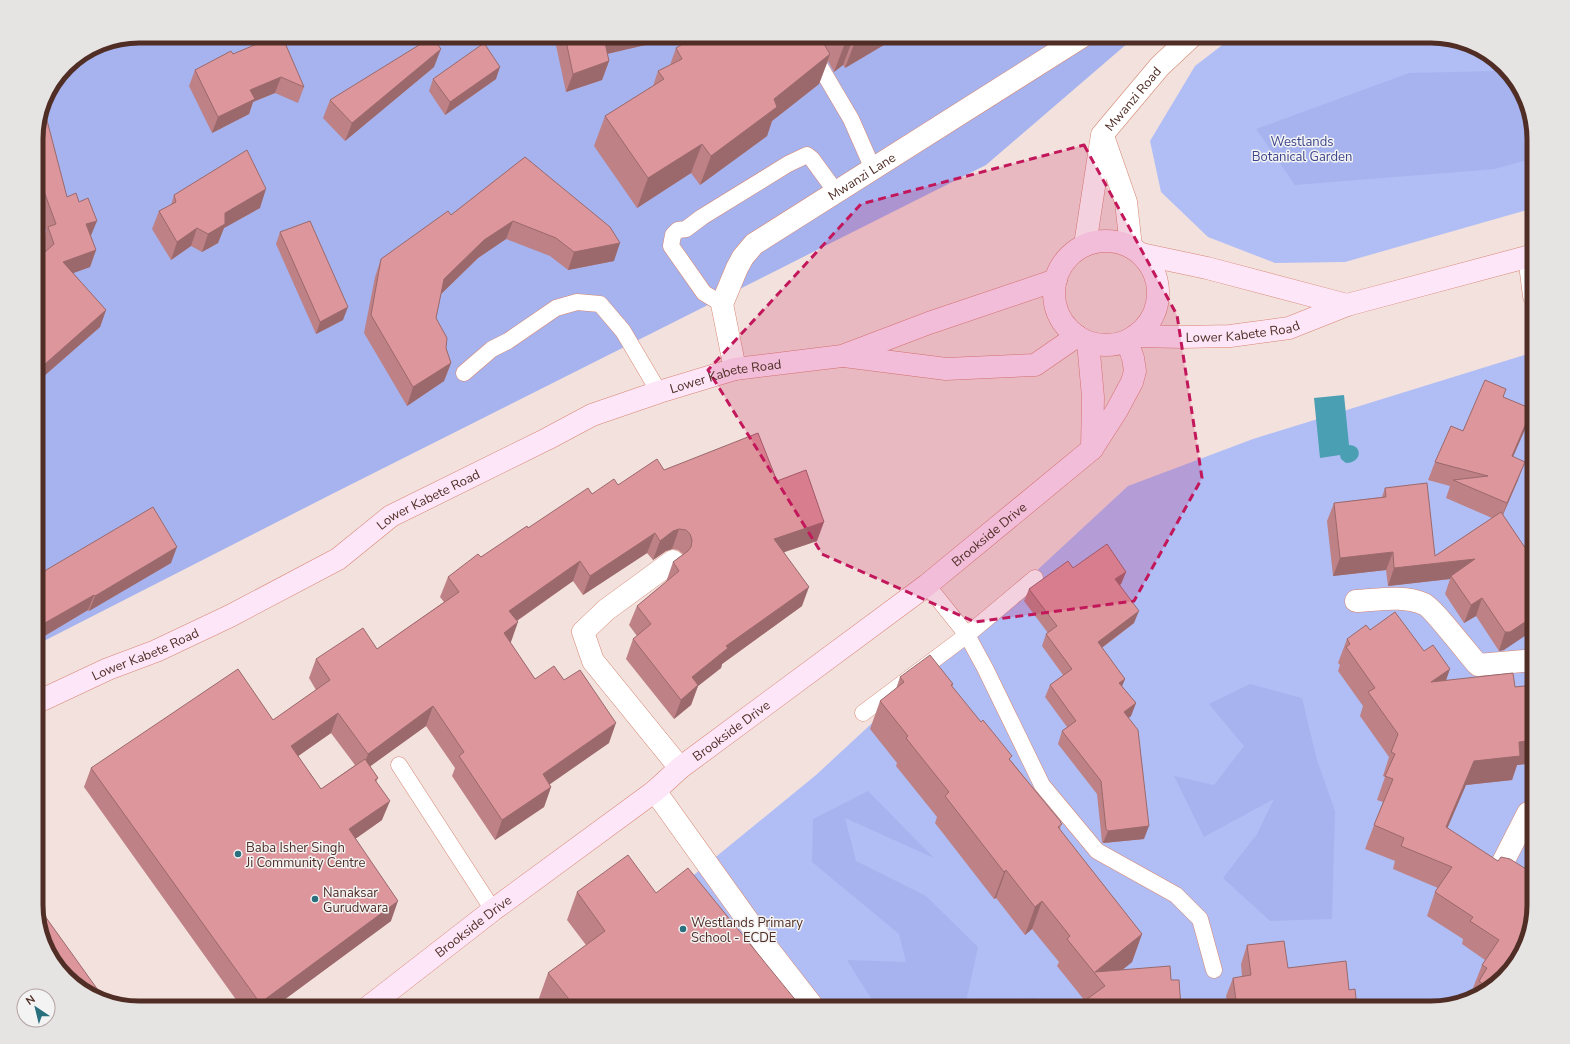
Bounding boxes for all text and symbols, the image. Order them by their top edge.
street label: Mwanzi Road [1101,63,1166,135]
park label: Westlands Botanical Garden [1252,133,1352,166]
street label: Mwanzi Lane [825,149,899,205]
street label: Lower Kabete Road [1186,317,1303,347]
street label: Lower Kabete Road [668,355,782,398]
street label: Lower Kabete Road [373,466,483,534]
street label: Brookside Drive [948,499,1031,571]
street label: Lower Kabete Road [89,624,202,685]
street label: Brookside Drive [689,696,774,766]
place label: Baba Isher Singh Ji Community Centre [245,839,365,872]
marker: Baba Isher Singh Ji Community Centre [233,849,243,859]
place label: Nanaksar Gurudwara [323,884,388,917]
street label: Brookside Drive [431,891,516,962]
marker: Nanaksar Gurudwara [310,894,320,904]
place label: Westlands Primary School - ECDE [691,914,803,947]
marker: Westlands Primary School - ECDE [678,924,688,934]
north arrow [16,988,56,1028]
text: N [23,992,38,1009]

